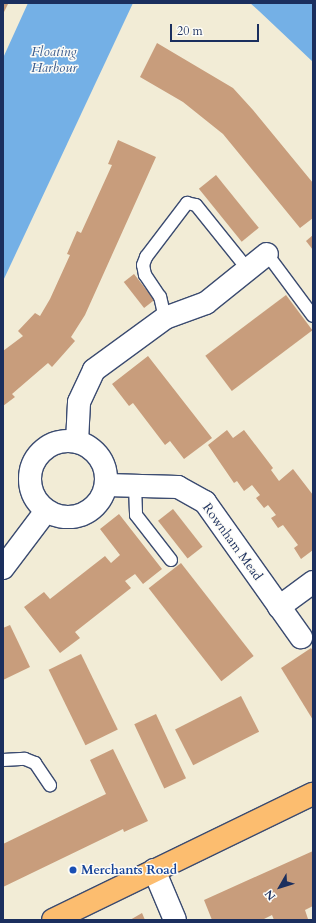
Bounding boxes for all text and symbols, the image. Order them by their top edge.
scale bar [172,16,261,42]
text: 20 m [177,23,203,39]
water label: Floating Harbour [31,44,77,76]
street label: Rownham Mead [199,500,265,584]
place label: Merchants Road [81,862,177,878]
marker: Merchants Road [68,865,78,875]
north arrow [260,867,300,907]
text: N [261,886,279,903]

